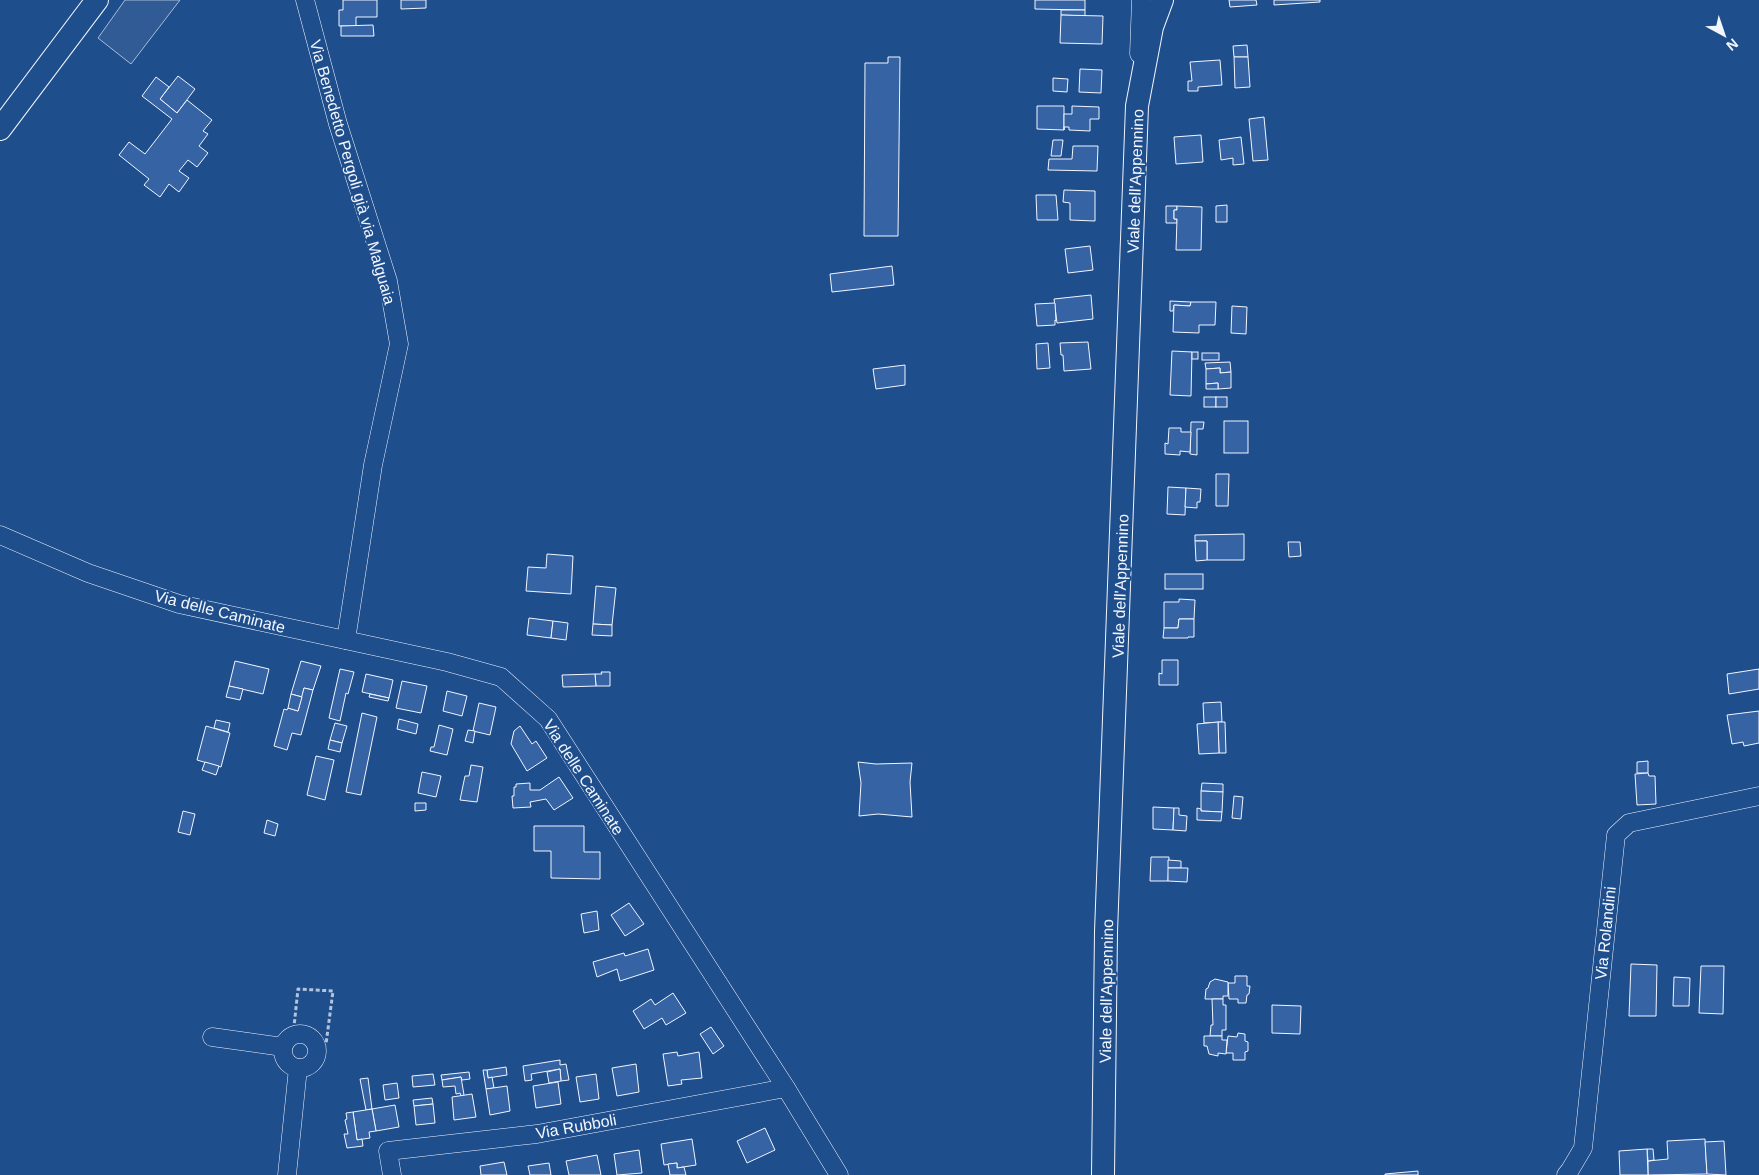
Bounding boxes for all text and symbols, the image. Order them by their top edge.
north arrow [1699,10,1749,60]
text: N [1723,36,1741,54]
street label: Via Benedetto Pergoli già via Malguaia [307,38,399,307]
street label: Viale dell'Appennino [1124,109,1147,253]
street label: Viale dell'Appennino [1109,514,1132,658]
street label: Via delle Caminate [153,587,287,636]
street label: Via delle Caminate [540,716,627,838]
street label: Via Rolandini [1592,885,1619,981]
street label: Viale dell'Appennino [1097,919,1116,1063]
street label: Via Rubboli [534,1111,618,1142]

